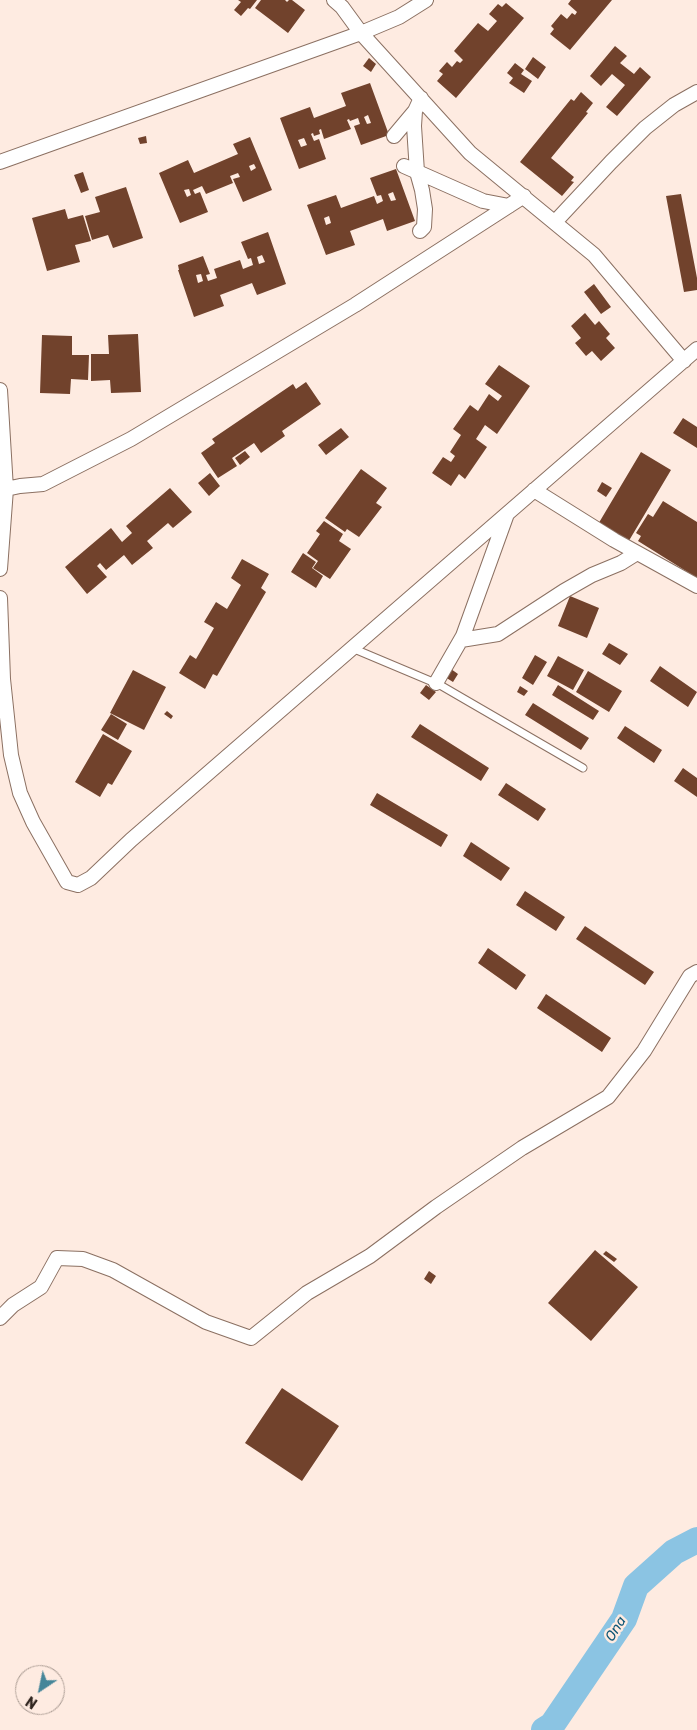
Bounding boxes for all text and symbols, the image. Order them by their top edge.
water label: Ona [602,1613,630,1645]
north arrow [15,1665,65,1715]
text: N [23,1692,41,1712]

